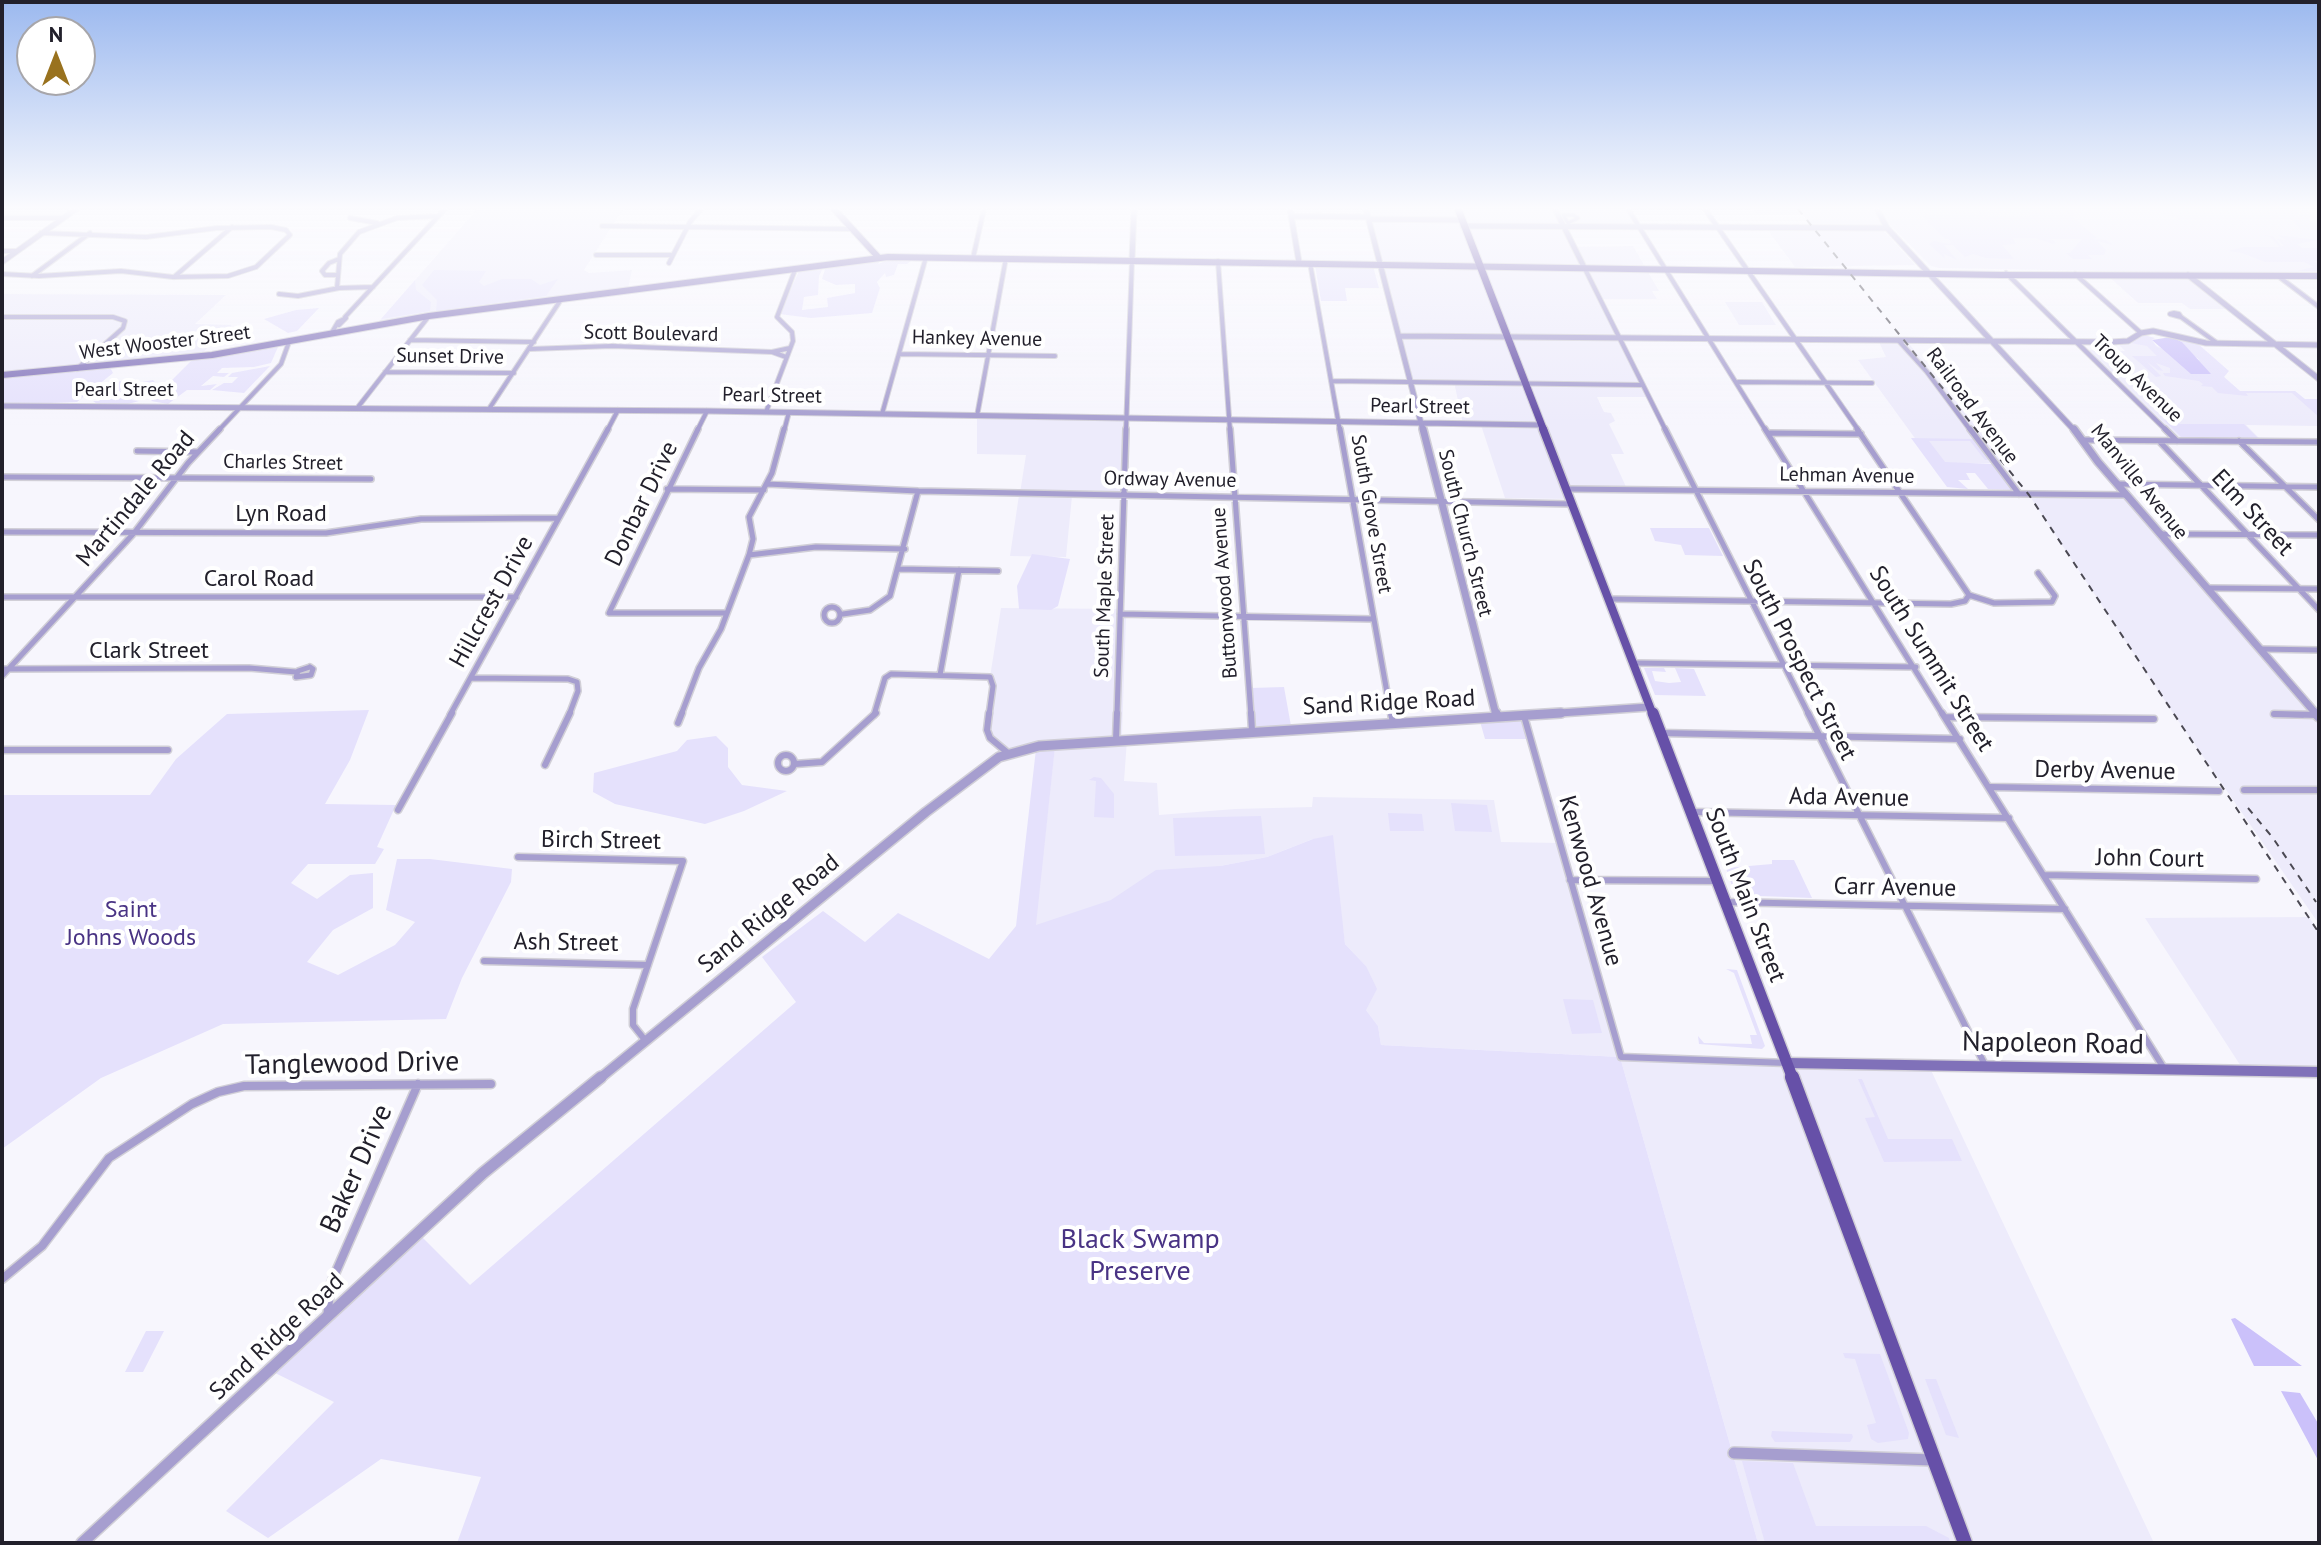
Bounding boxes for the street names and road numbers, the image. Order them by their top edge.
street label: West Wooster Street [78,321,252,365]
street label: Scott Boulevard [583,321,719,347]
street label: Hankey Avenue [912,326,1042,352]
street label: Troup Avenue [2087,330,2187,428]
street label: Railroad Avenue [1921,343,2023,469]
street label: Sunset Drive [396,344,504,370]
street label: Pearl Street [74,378,174,402]
street label: Pearl Street [722,383,822,409]
street label: Pearl Street [1370,394,1470,420]
street label: Manville Avenue [2085,420,2193,544]
street label: Martindale Road [71,425,201,573]
street label: South Grove Street [1345,433,1397,595]
street label: Donbar Drive [599,437,685,571]
street label: South Church Street [1433,447,1497,619]
street label: Charles Street [223,450,343,476]
street label: Lehman Avenue [1779,463,1915,489]
street label: Elm Street [2205,464,2299,562]
street label: Ordway Avenue [1103,467,1237,493]
street label: Lyn Road [235,500,327,528]
street label: Buttonwood Avenue [1207,506,1243,680]
street label: South Maple Street [1090,514,1120,678]
street label: Hillcrest Drive [444,531,540,673]
street label: South Prospect Street [1736,555,1862,765]
street label: South Summit Street [1862,561,2000,757]
street label: Carol Road [204,565,314,593]
street label: Clark Street [89,637,209,665]
street label: Sand Ridge Road [1302,684,1476,722]
street label: Derby Avenue [2034,755,2176,787]
street label: Ada Avenue [1789,783,1909,813]
street label: Kenwood Avenue [1552,792,1628,970]
street label: South Main Street [1699,804,1791,986]
street label: Birch Street [541,826,661,856]
street label: John Court [2096,844,2204,874]
street label: Sand Ridge Road [693,848,845,980]
street label: Carr Avenue [1833,873,1957,903]
street label: Ash Street [513,928,619,958]
street label: Napoleon Road [1962,1026,2144,1062]
street label: Tanglewood Drive [244,1045,460,1083]
street label: Baker Drive [314,1099,400,1239]
street label: Sand Ridge Road [204,1267,350,1407]

